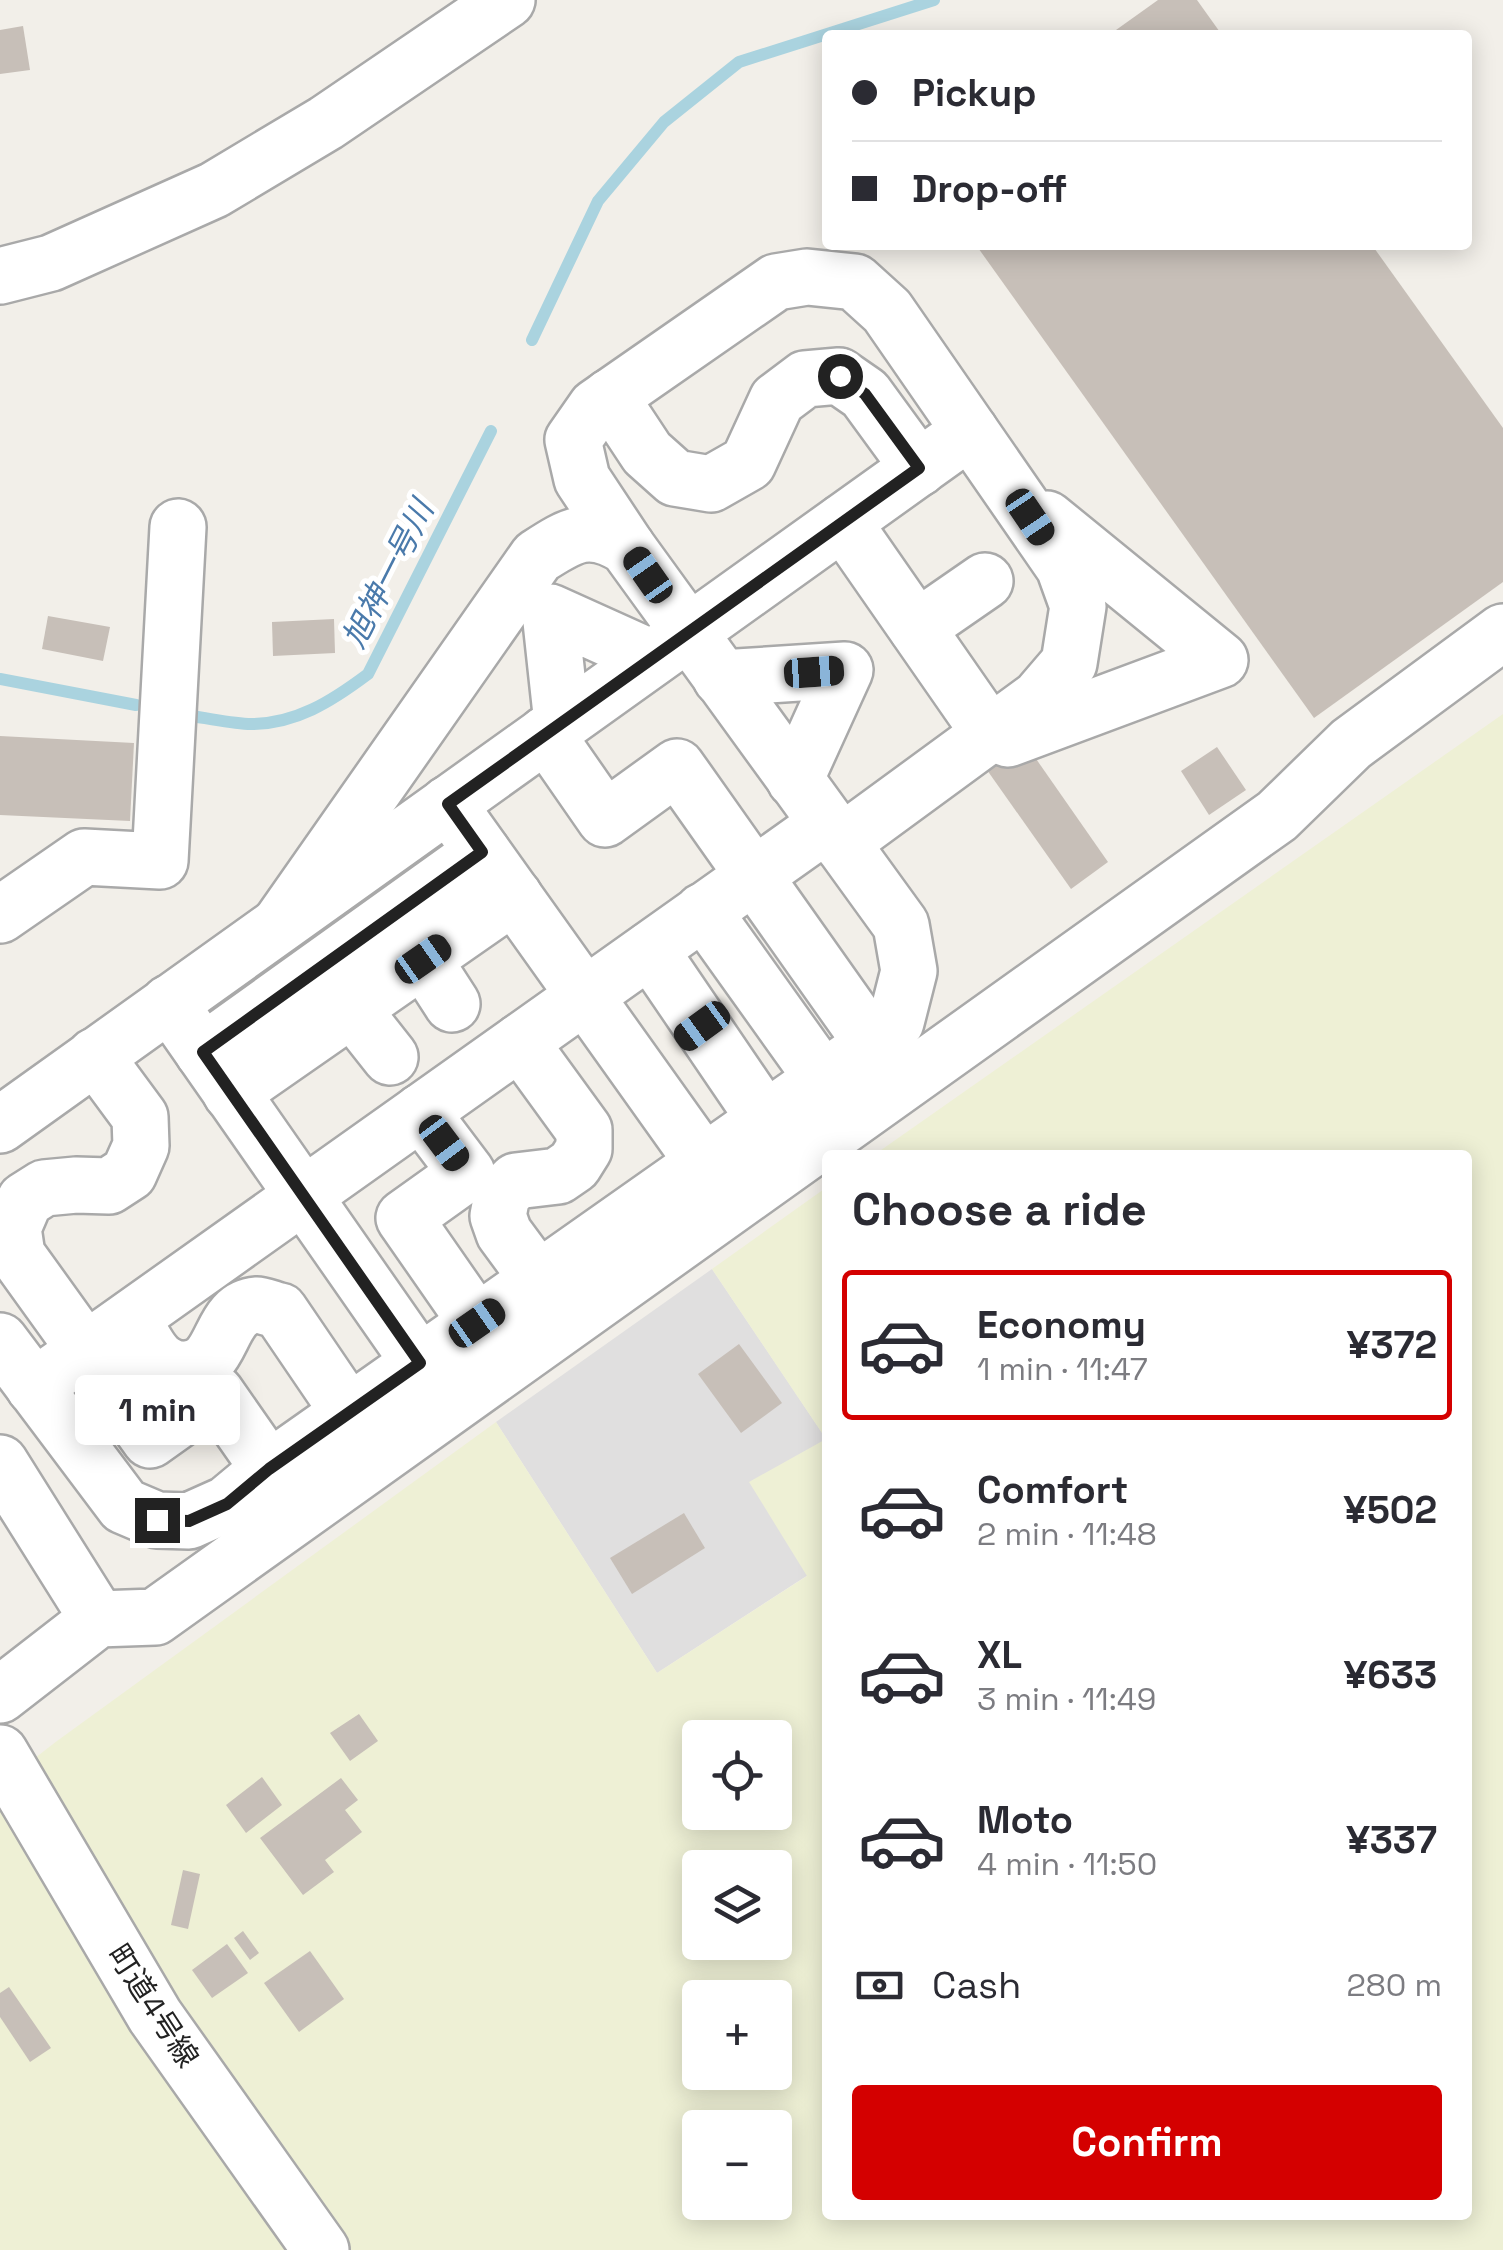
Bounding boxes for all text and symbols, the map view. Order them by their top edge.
text: Pickup [912,69,1036,117]
text: Drop-off [912,165,1067,213]
route start [818,354,863,399]
car [1001,484,1059,550]
water label: 旭神一号川 [334,491,443,654]
car [619,542,677,608]
car [783,655,845,689]
car [390,930,456,988]
car [669,996,735,1056]
car [414,1110,474,1176]
text: Choose a ride [852,1181,1147,1238]
car [444,1294,510,1352]
icon: car [857,1300,947,1390]
text: Economy [977,1301,1146,1349]
text: ¥372 [1347,1321,1437,1369]
text: 1 min · 11:47 [977,1349,1148,1389]
callout: 1 min [74,1375,240,1445]
text: 1 min [118,1390,197,1430]
icon: car [857,1465,947,1555]
text: Comfort [977,1466,1128,1514]
text: ¥502 [1343,1486,1437,1534]
route end [135,1498,180,1543]
text: 2 min · 11:48 [977,1514,1157,1554]
icon: car [857,1630,947,1720]
text: XL [977,1631,1022,1679]
text: ¥633 [1344,1651,1437,1699]
text: 3 min · 11:49 [977,1679,1156,1719]
map controls [682,1720,792,2220]
button: locate [682,1720,792,1830]
icon: car [857,1795,947,1885]
text: Moto [977,1796,1073,1844]
text: ¥337 [1346,1816,1437,1864]
text: 4 min · 11:50 [977,1844,1157,1884]
button: layers [682,1850,792,1960]
street label: 町道4号線 [99,1937,208,2075]
icon: cash [852,1958,907,2013]
text: Cash [932,1961,1021,2009]
text: 280 m [1347,1965,1442,2005]
button: + [682,1980,792,2090]
button: Confirm [852,2085,1442,2200]
button: − [682,2110,792,2220]

